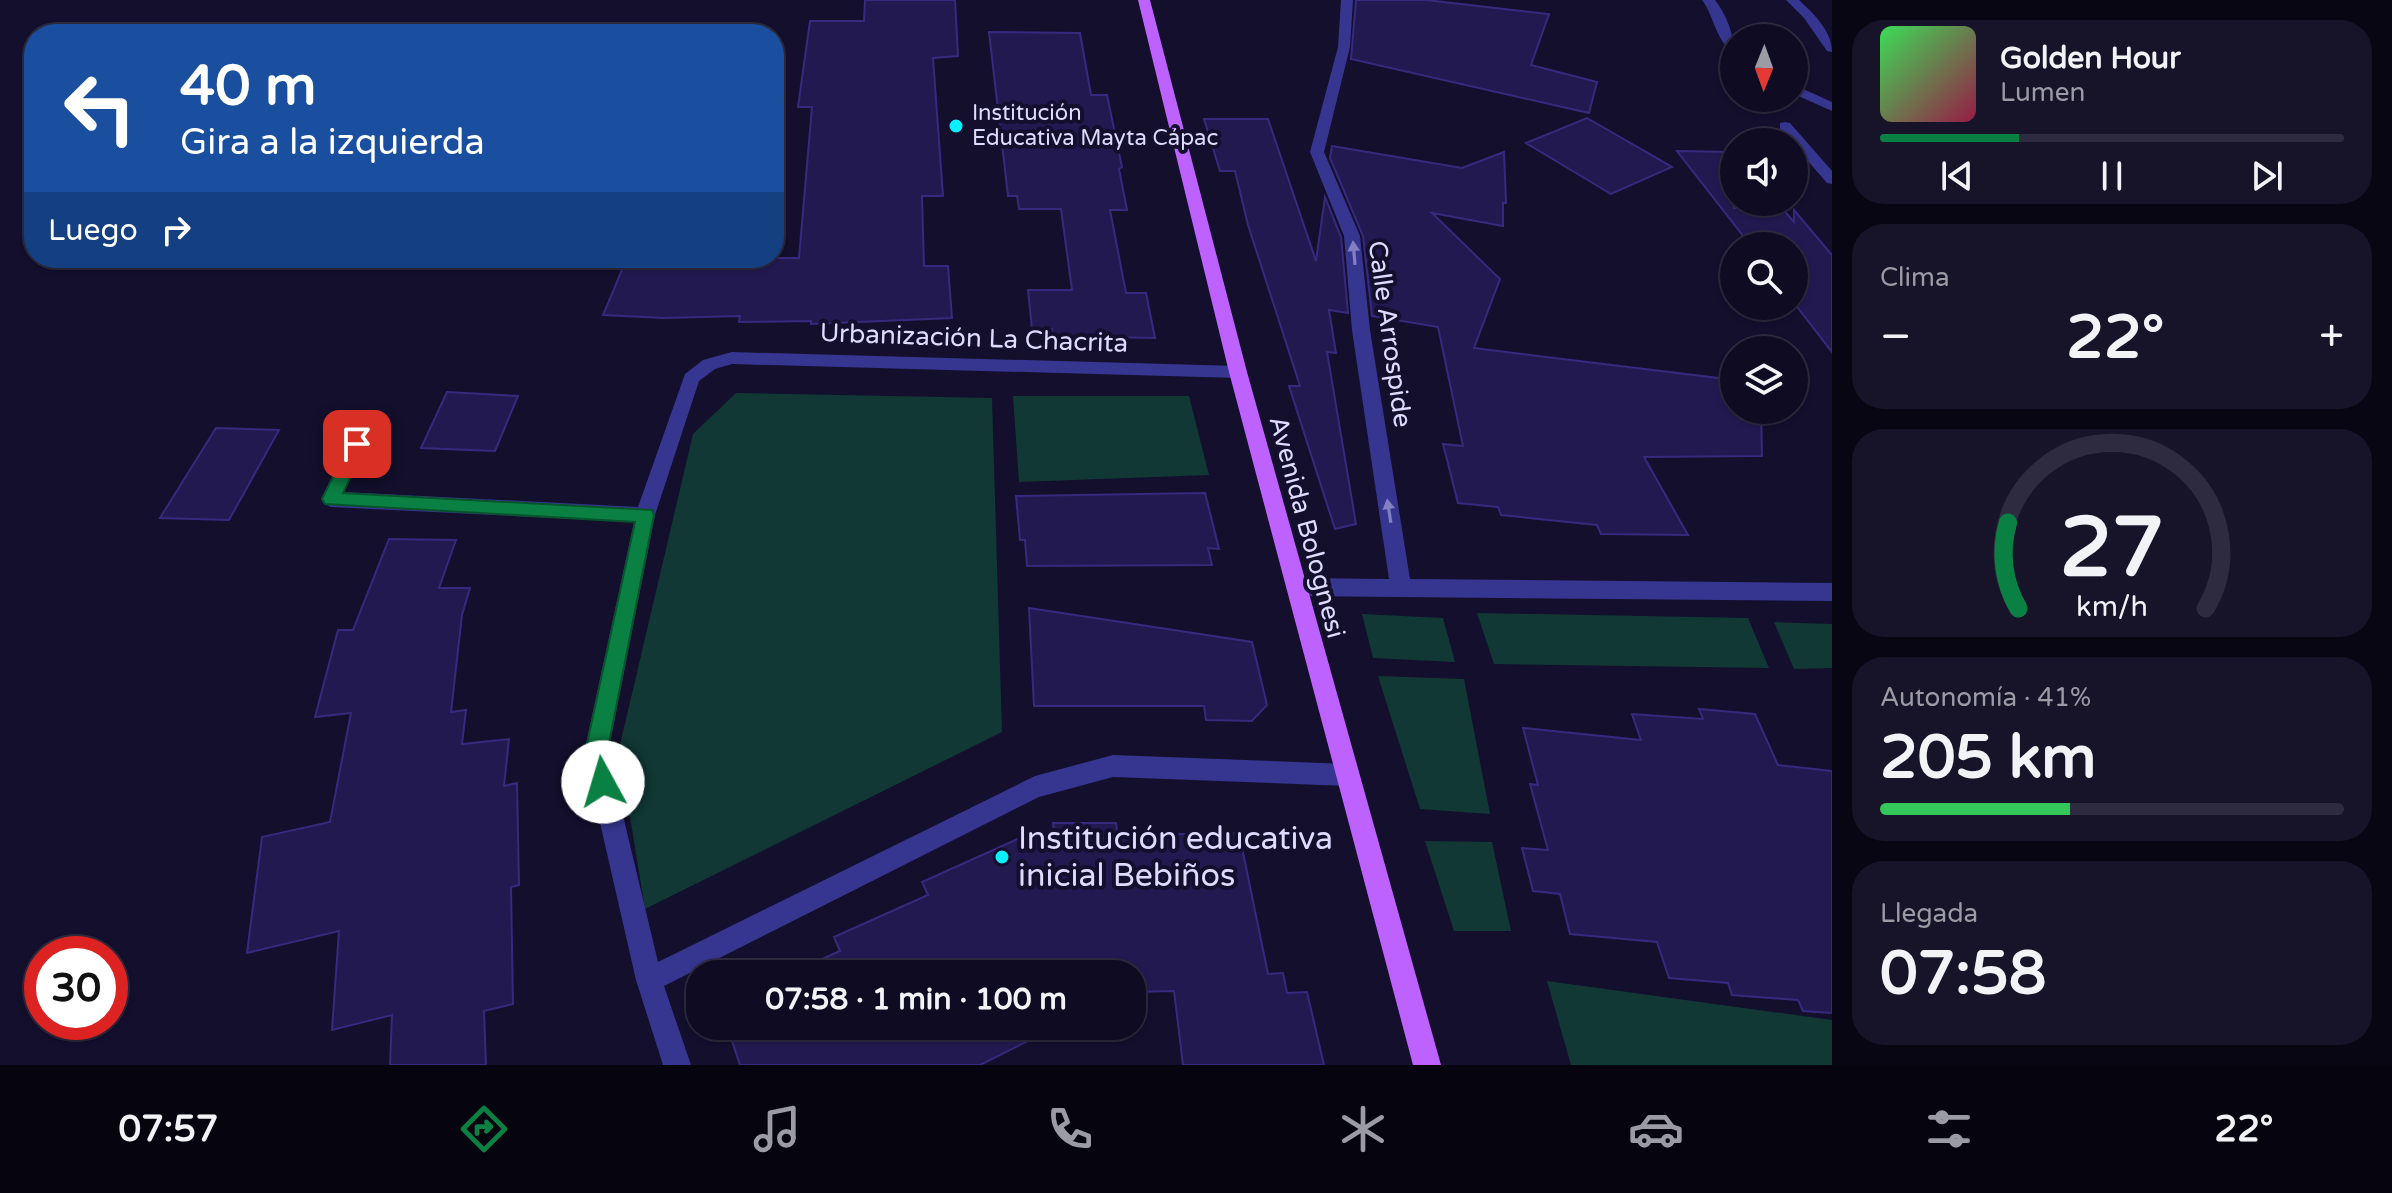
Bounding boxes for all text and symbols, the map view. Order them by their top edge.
north arrow [1720,24,1808,112]
map controls [1720,24,1808,424]
text: Golden Hour [2000,40,2181,77]
text: 40 m [180,53,316,120]
icon: left [48,56,152,160]
text: Lumen [2000,77,2085,108]
place label: Institución Educativa Mayta Cápac [972,100,1218,151]
marker: Institución Educativa Mayta Cápac [947,117,965,135]
text: Gira a la izquierda [180,121,485,164]
button: sound [1720,128,1808,216]
icon: previous [1935,154,1979,198]
icon: pause [2090,154,2134,198]
icon: next [2245,154,2289,198]
icon: right [154,208,198,252]
text: Luego [48,212,138,249]
button: search [1720,232,1808,320]
street label: Calle Arrospide [1362,239,1418,429]
one-way arrow [1347,240,1360,265]
text: Clima [1880,262,1950,293]
text: 22° [2066,302,2164,374]
text: − [1880,311,1911,364]
text: + [2319,311,2344,364]
street label: Urbanización La Chacrita [819,317,1129,359]
button: layers [1720,336,1808,424]
pin [323,410,391,478]
street label: Avenida Bolognesi [1262,413,1352,641]
icon: arrive [335,422,379,466]
one-way arrow [1382,498,1395,523]
text: 27 [2060,498,2164,598]
text: km/h [2076,590,2148,624]
text: Autonomía · 41% [1880,682,2091,713]
text: 205 km [1880,722,2096,794]
position arrow [561,740,645,824]
place label: Institución educativa inicial Bebiños [1018,820,1333,895]
marker: Institución educativa inicial Bebiños [993,848,1011,866]
text: Llegada [1880,898,1978,929]
speed limit sign: 30 [24,936,128,1040]
text: 07:58 [1880,938,2046,1010]
text: 07:58 · 1 min · 100 m [765,981,1067,1018]
icon: directions [456,1101,512,1157]
icon: music [749,1101,805,1157]
icon: phone [1042,1101,1098,1157]
icon: climate [1335,1101,1391,1157]
icon: car [1628,1101,1684,1157]
icon: filters [1921,1101,1977,1157]
text: 07:57 [119,1108,218,1151]
text: 22° [2215,1108,2273,1151]

